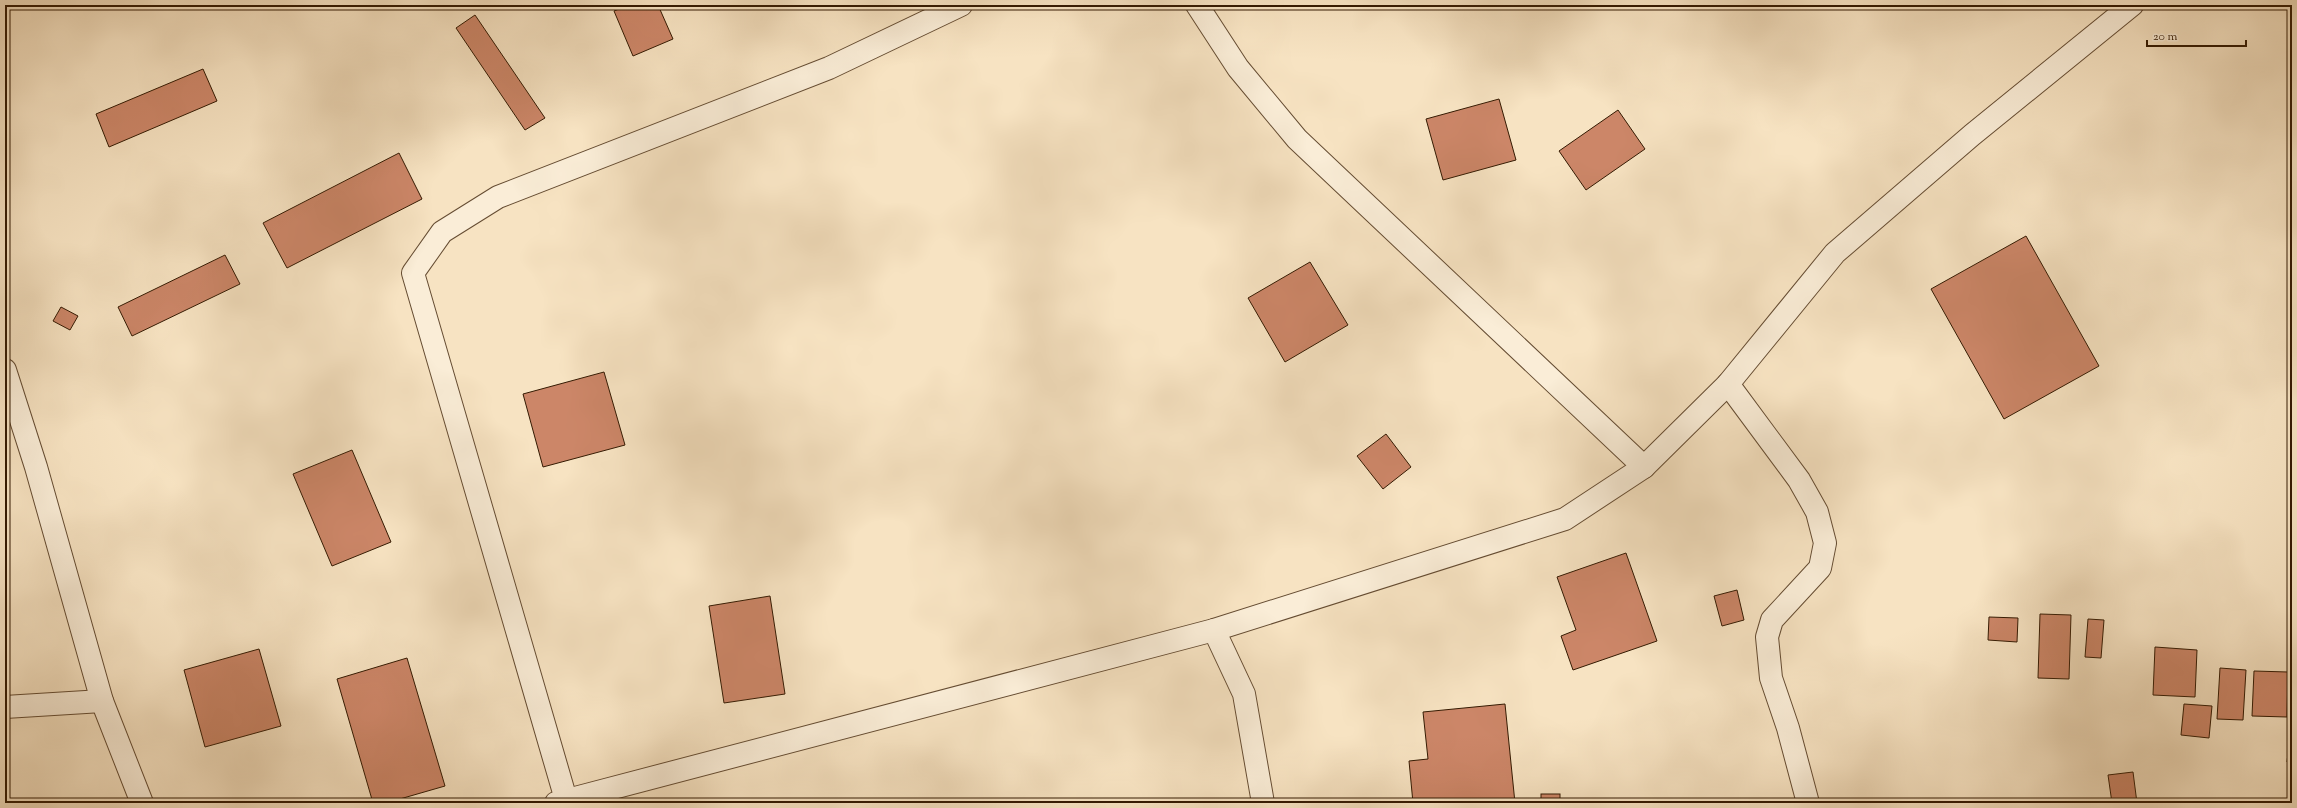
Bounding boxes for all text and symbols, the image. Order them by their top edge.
scale bar [2147,22,2246,48]
text: 20 m [2153,28,2178,46]

